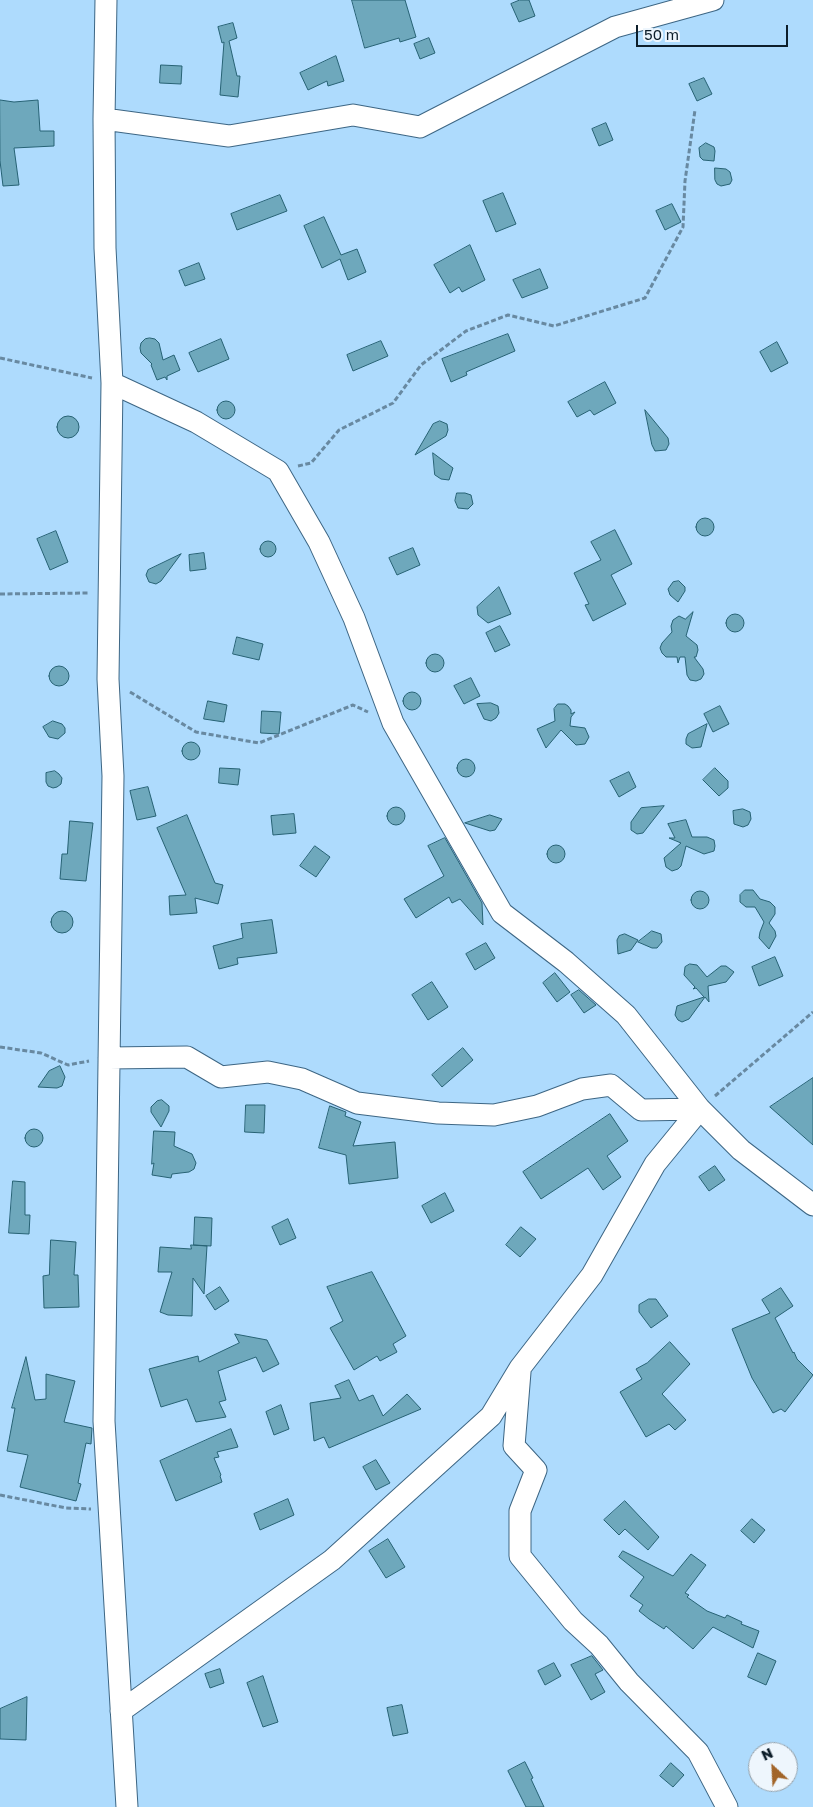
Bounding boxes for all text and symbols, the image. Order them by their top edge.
scale bar [638,15,790,47]
text: 50 m [644,25,679,43]
north arrow [748,1742,798,1792]
text: N [758,1744,775,1764]

